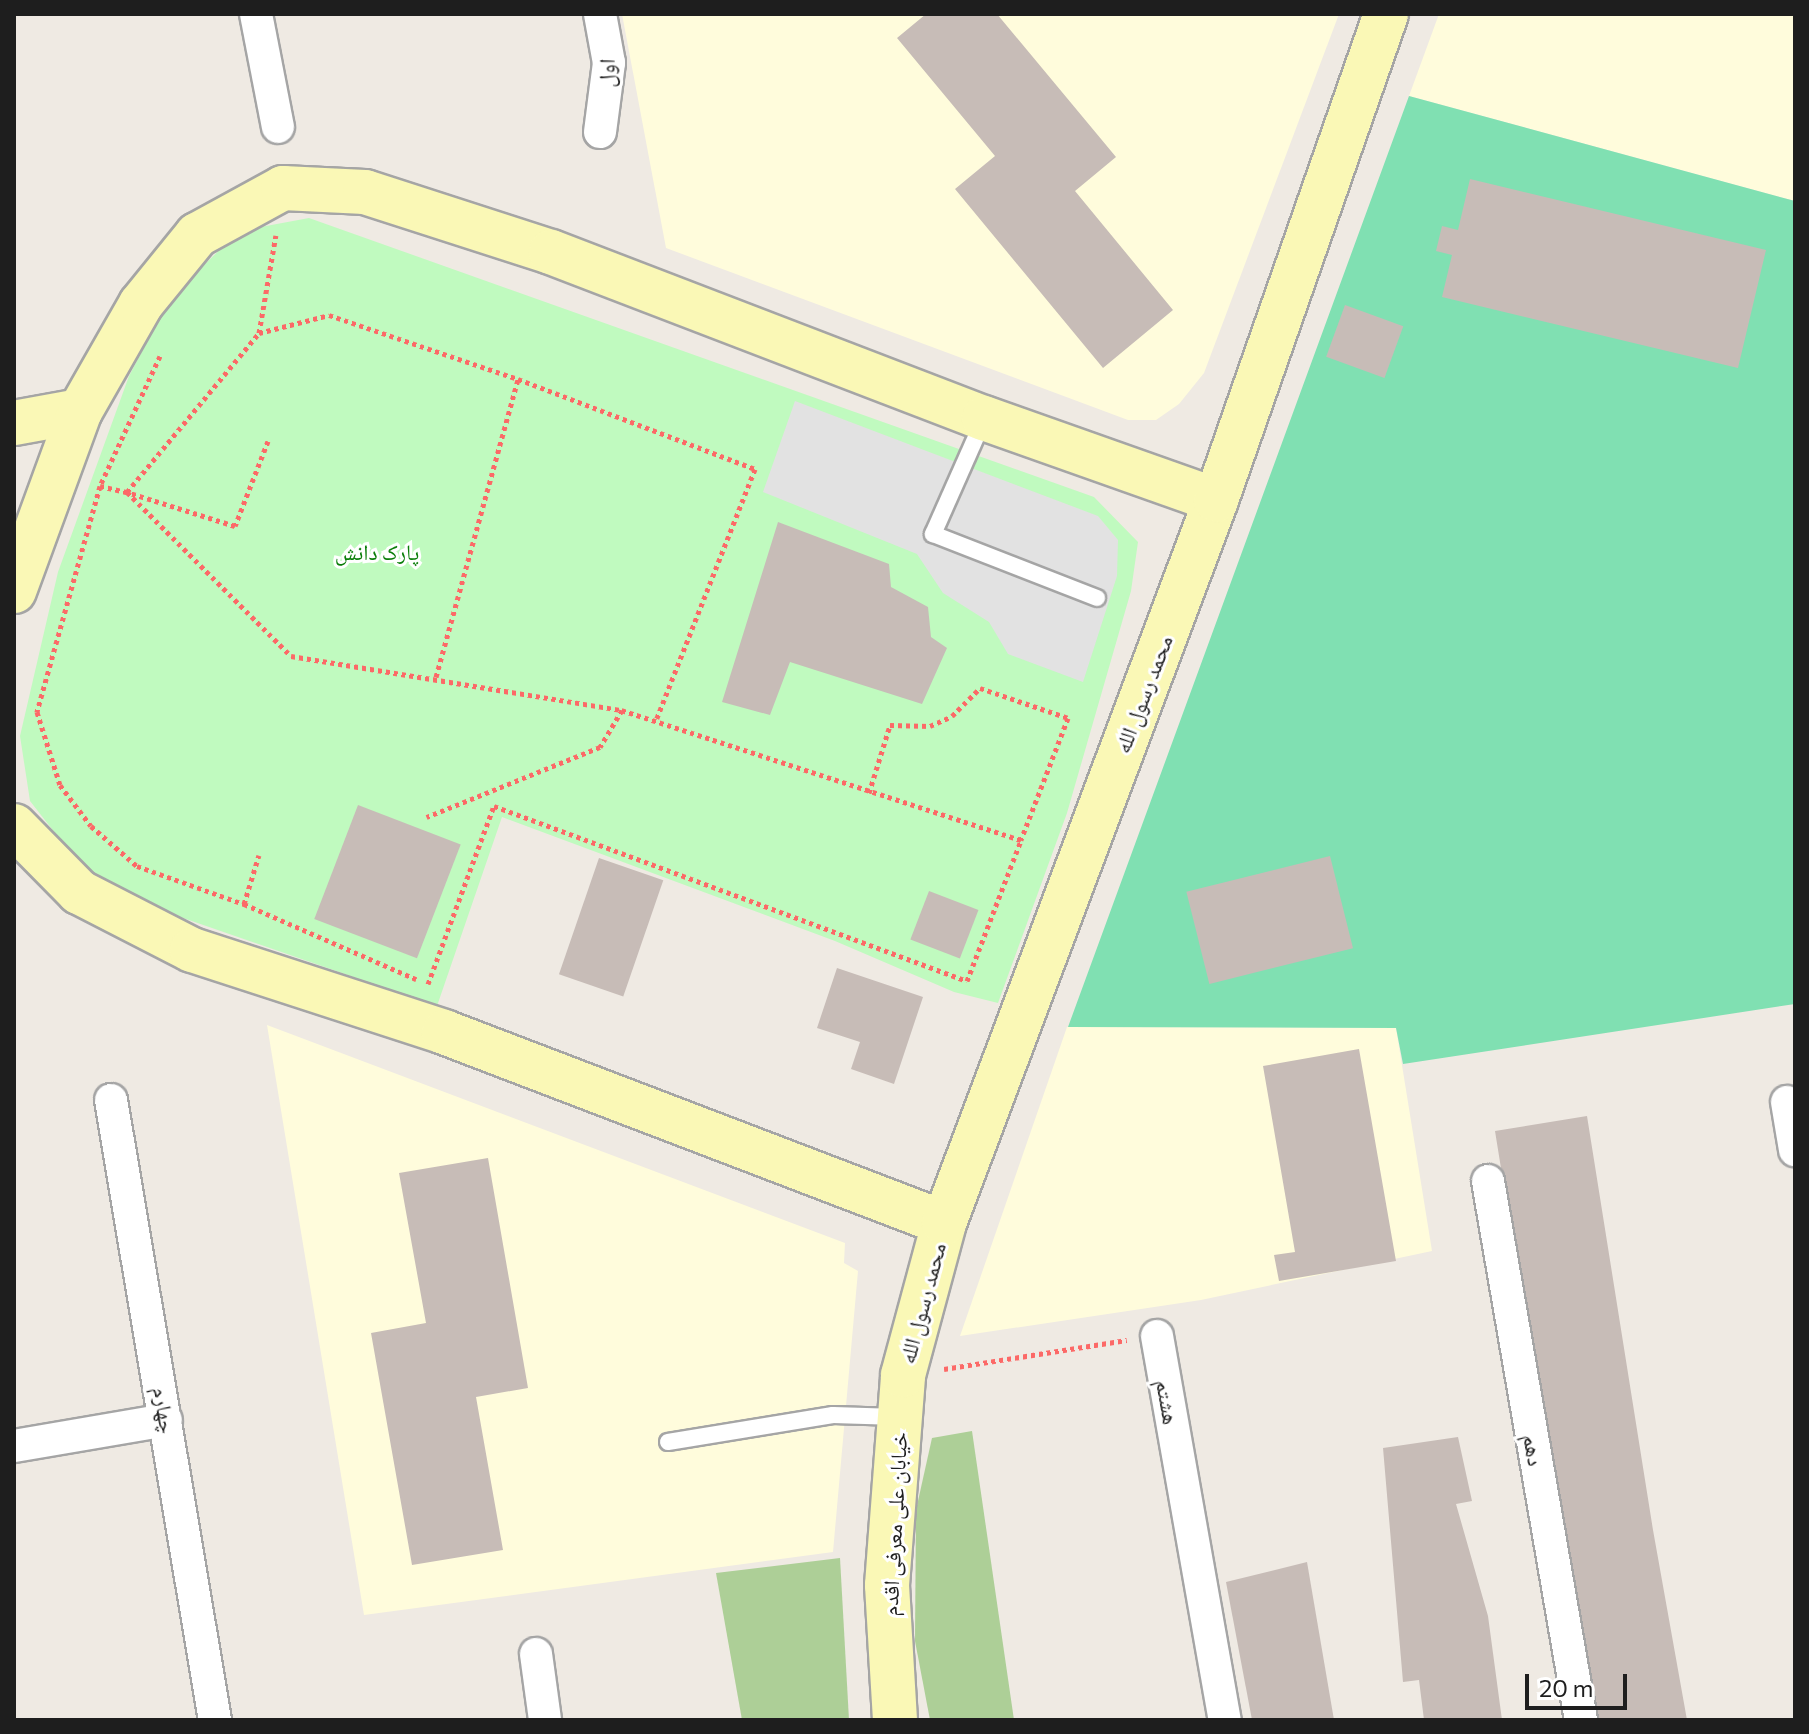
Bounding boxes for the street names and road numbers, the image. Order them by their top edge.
street label: اول [592,58,620,88]
street label: محمد رسول الله [1108,631,1178,757]
street label: محمد رسول الله [893,1240,951,1366]
street label: هشتم [1151,1377,1185,1427]
street label: چهارم [148,1384,182,1436]
street label: خیابان علی معرفی اقدم [876,1431,912,1617]
street label: دهم [1518,1432,1550,1468]

